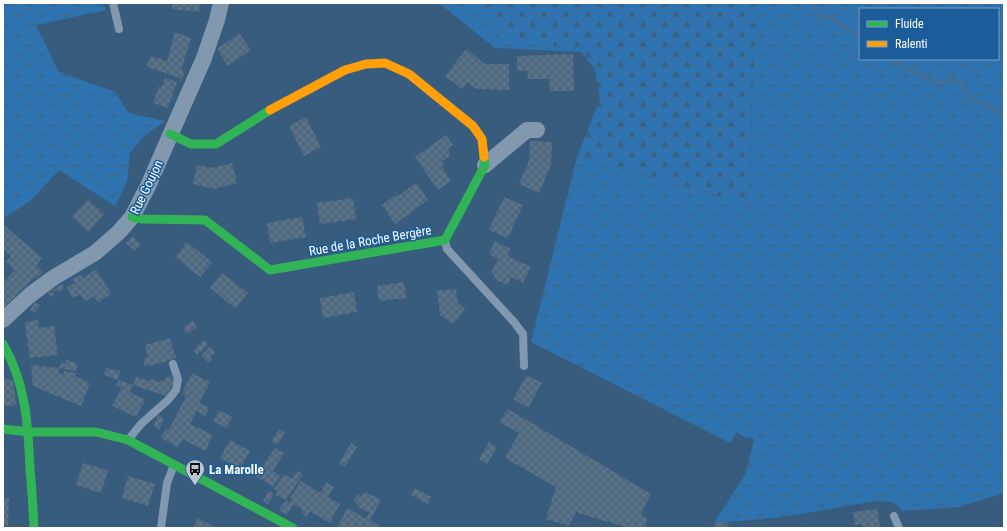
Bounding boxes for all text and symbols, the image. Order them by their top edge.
legend [859,8,999,60]
text: Fluide [895,17,924,31]
text: Ralenti [895,37,928,51]
street label: Rue Goujon [127,158,166,217]
street label: Rue de la Roche Bergère [308,222,433,259]
bus stop icon: La Marolle [184,458,206,486]
place label: La Marolle [209,462,264,477]

